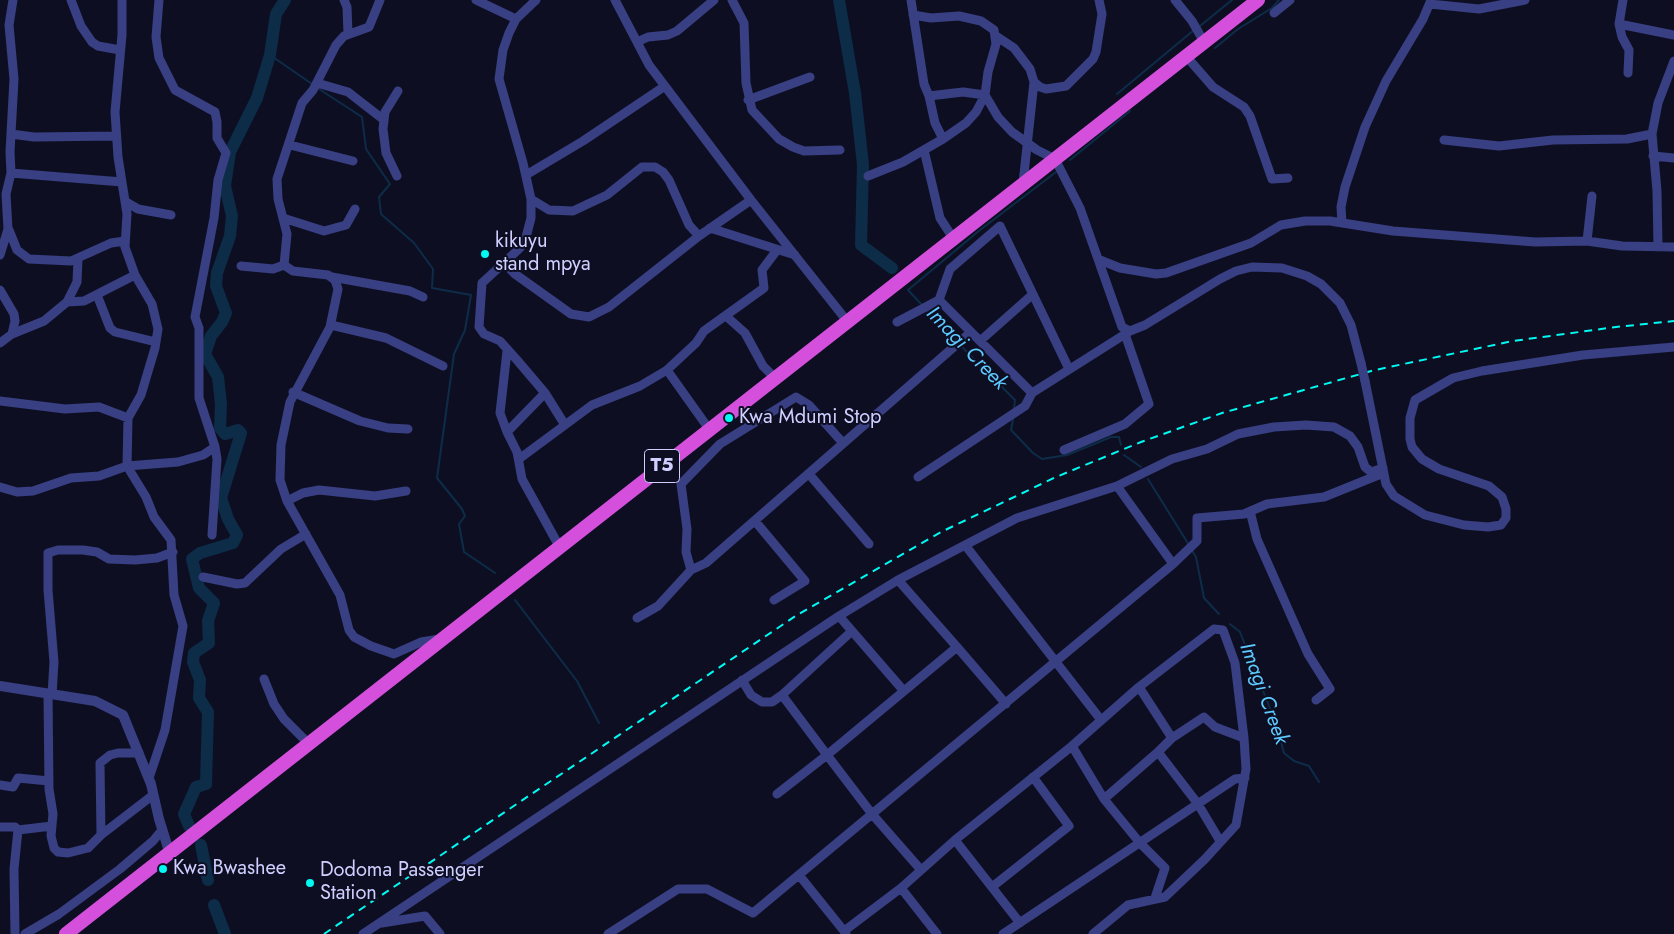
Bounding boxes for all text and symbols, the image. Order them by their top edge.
place label: kikuyu stand mpya [495,230,590,277]
marker: kikuyu stand mpya [479,248,491,260]
water label: Imagi Creek [920,302,1012,396]
place label: Kwa Mdumi Stop [739,406,881,430]
marker: Kwa Mdumi Stop [723,412,735,424]
road number: T5 [644,450,680,482]
water label: Imagi Creek [1233,640,1293,748]
place label: Kwa Bwashee [173,857,286,881]
place label: Dodoma Passenger Station [320,859,484,906]
marker: Kwa Bwashee [157,863,169,875]
marker: Dodoma Passenger Station [304,877,316,889]

